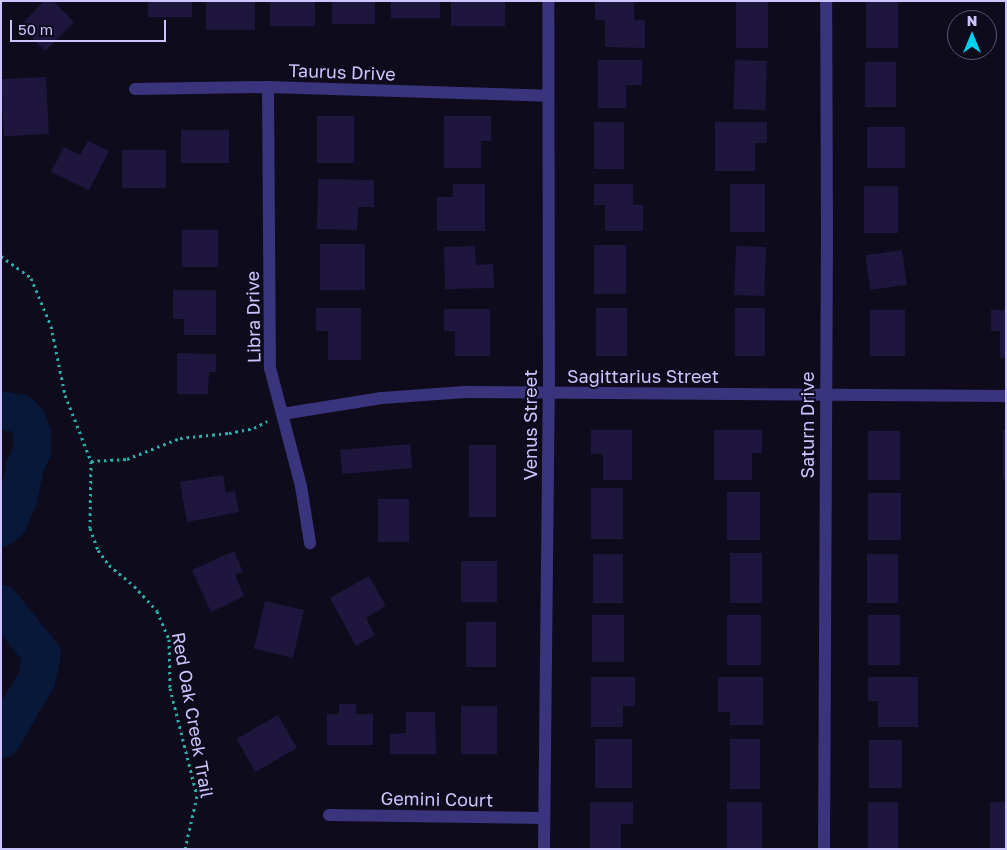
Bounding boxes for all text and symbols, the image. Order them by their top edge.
scale bar [12,10,169,42]
north arrow [947,10,997,60]
text: N [967,12,977,29]
text: 50 m [18,20,53,38]
street label: Taurus Drive [288,59,396,85]
street label: Libra Drive [241,271,265,363]
street label: Sagittarius Street [567,365,719,387]
street label: Venus Street [519,370,541,480]
street label: Saturn Drive [796,372,818,478]
street label: Red Oak Creek Trail [168,630,218,800]
street label: Gemini Court [380,787,494,811]

